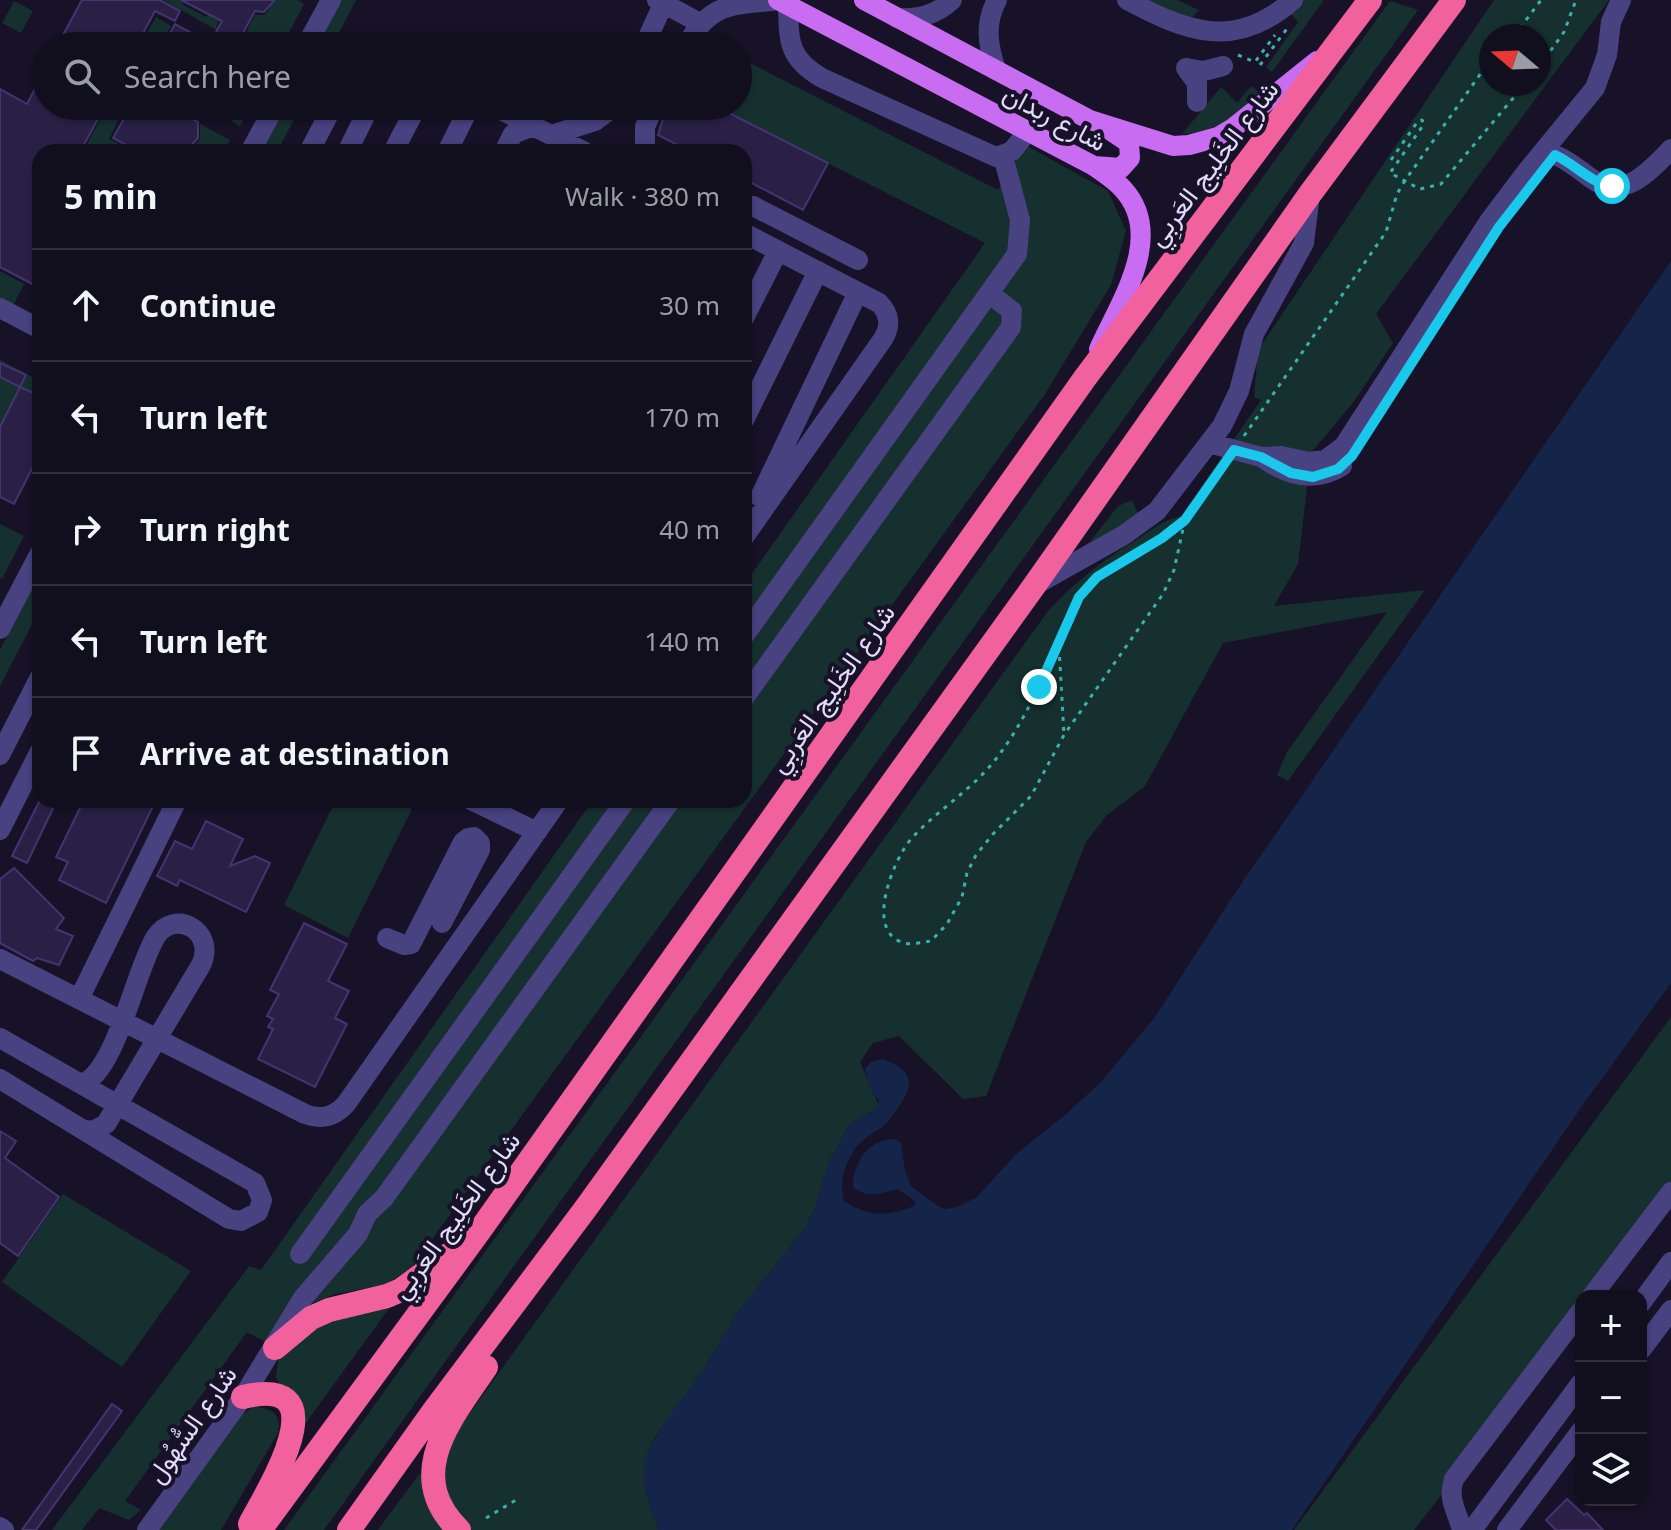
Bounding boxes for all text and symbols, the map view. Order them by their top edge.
north arrow [1479,24,1551,96]
search box [32,32,752,120]
icon: search [60,54,104,98]
text: Search here [124,56,291,97]
street label: شارع الخَلِيج العَربِي [1138,73,1289,256]
street label: شارع ربدان [996,75,1113,160]
route start [1594,168,1630,204]
text: 5 min [64,173,158,219]
text: Walk · 380 m [565,178,720,214]
icon: ahead [64,283,108,327]
text: Continue [140,285,276,326]
text: 30 m [659,287,720,323]
icon: left [64,395,108,439]
text: Turn left [140,397,268,438]
text: 170 m [644,399,720,435]
icon: right [64,507,108,551]
text: Turn right [140,509,290,550]
text: 40 m [659,511,720,547]
street label: شارع الخَلِيج العَربِي [759,596,906,782]
icon: left [64,619,108,663]
text: Turn left [140,621,268,662]
text: 140 m [644,623,720,659]
route end [1021,669,1057,705]
icon: arrive [64,731,108,775]
text: Arrive at destination [140,733,450,774]
street label: شارع الخَلِيج العَربِي [382,1124,531,1308]
map controls [1575,1290,1647,1506]
button: + [1575,1290,1647,1362]
street label: شارع السُّهُول [137,1358,245,1490]
button: − [1575,1362,1647,1434]
button: layers [1575,1434,1647,1506]

